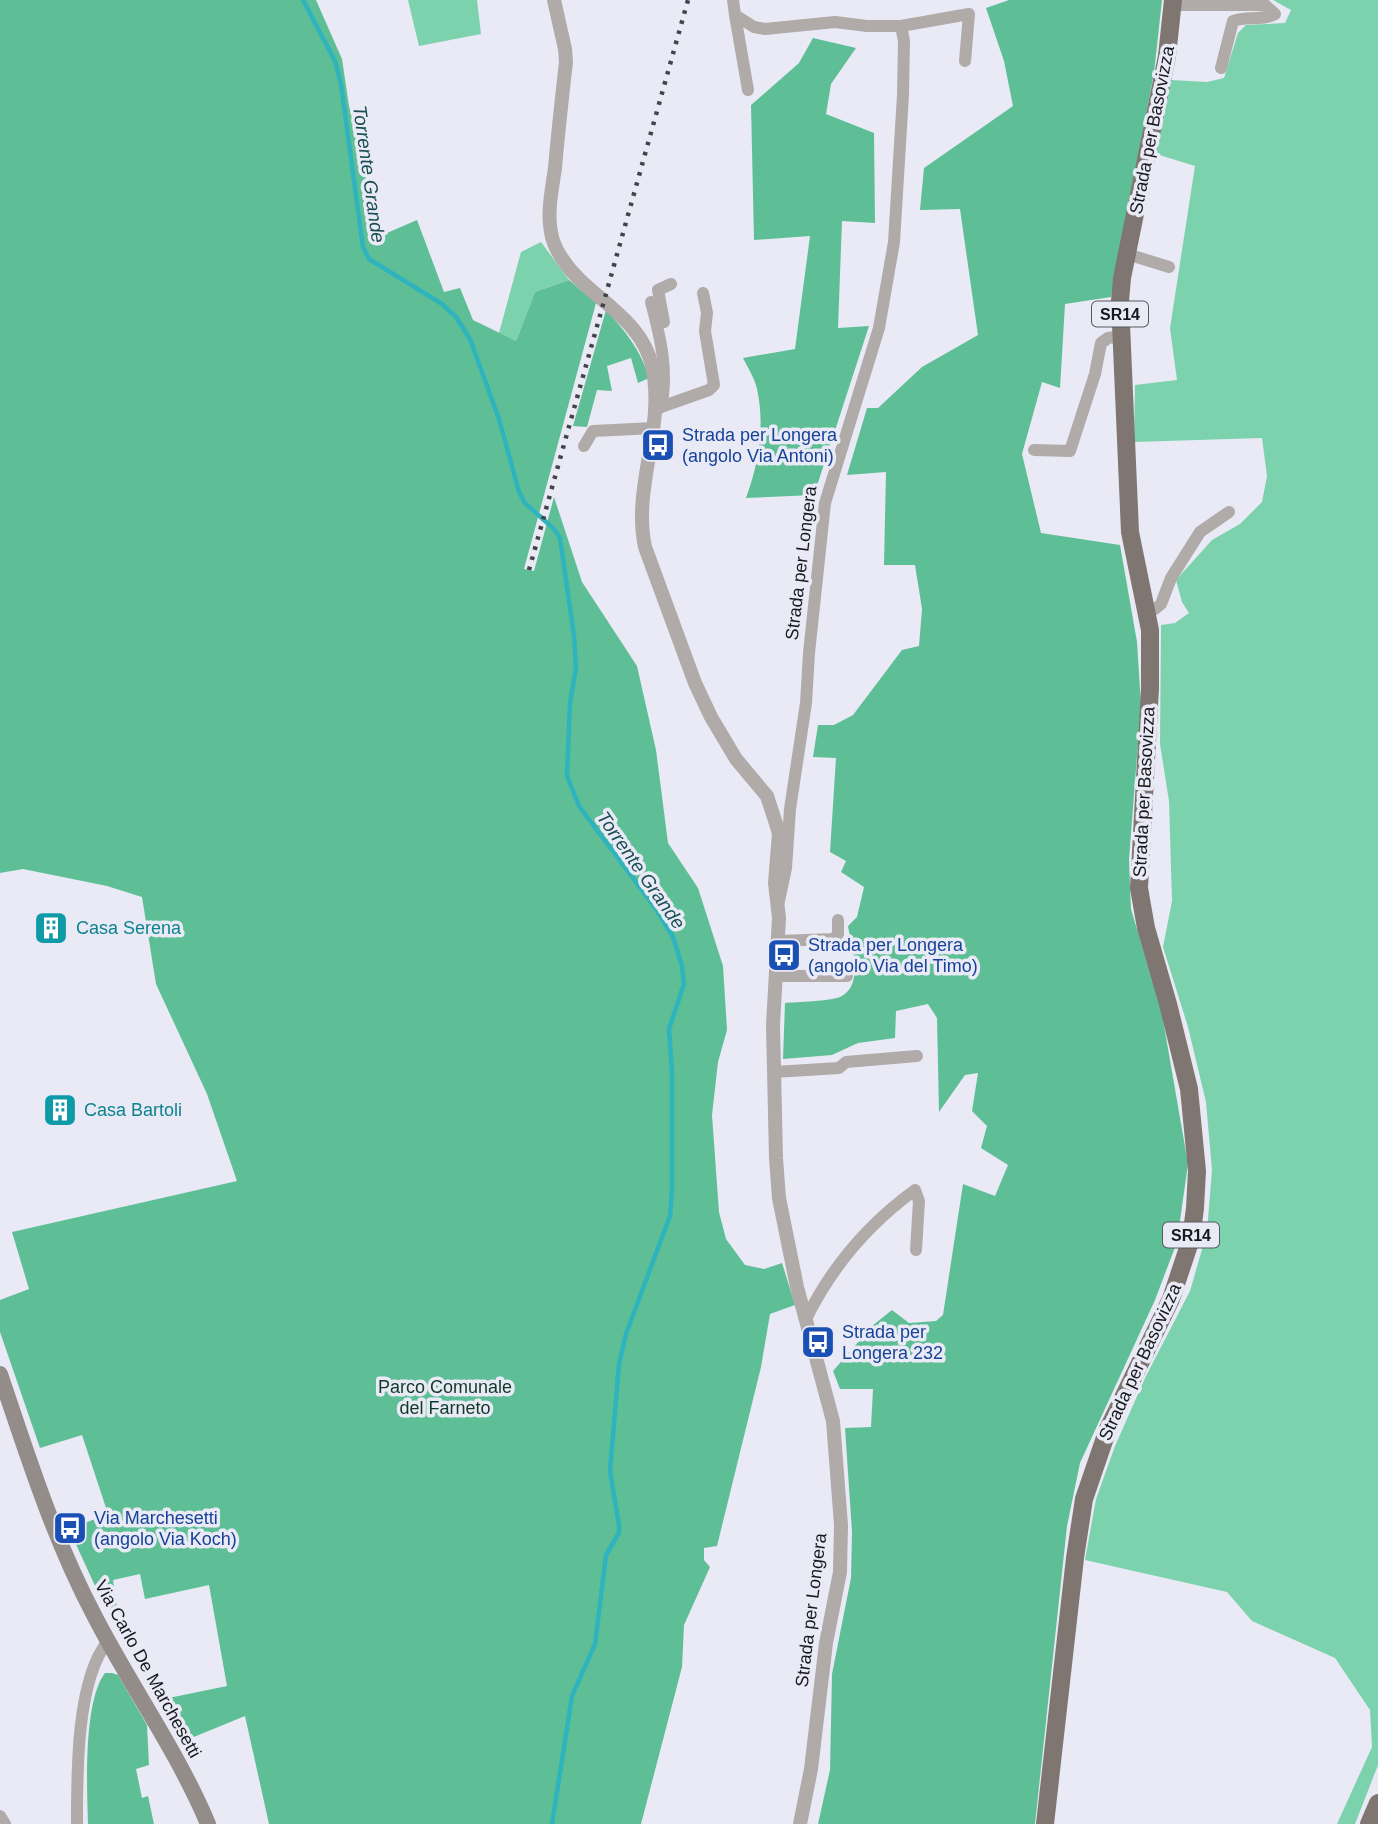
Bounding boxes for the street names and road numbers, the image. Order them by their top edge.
street label: Strada per Basovizza [1126,43,1178,216]
road number: SR14 [1092,302,1148,326]
street label: Strada per Longera [782,484,820,641]
street label: Strada per Basovizza [1130,705,1159,878]
road number: SR14 [1163,1222,1219,1247]
street label: Strada per Basovizza [1095,1279,1186,1444]
street label: Strada per Longera [792,1531,830,1688]
street label: Via Carlo De Marchesetti [91,1577,205,1761]

